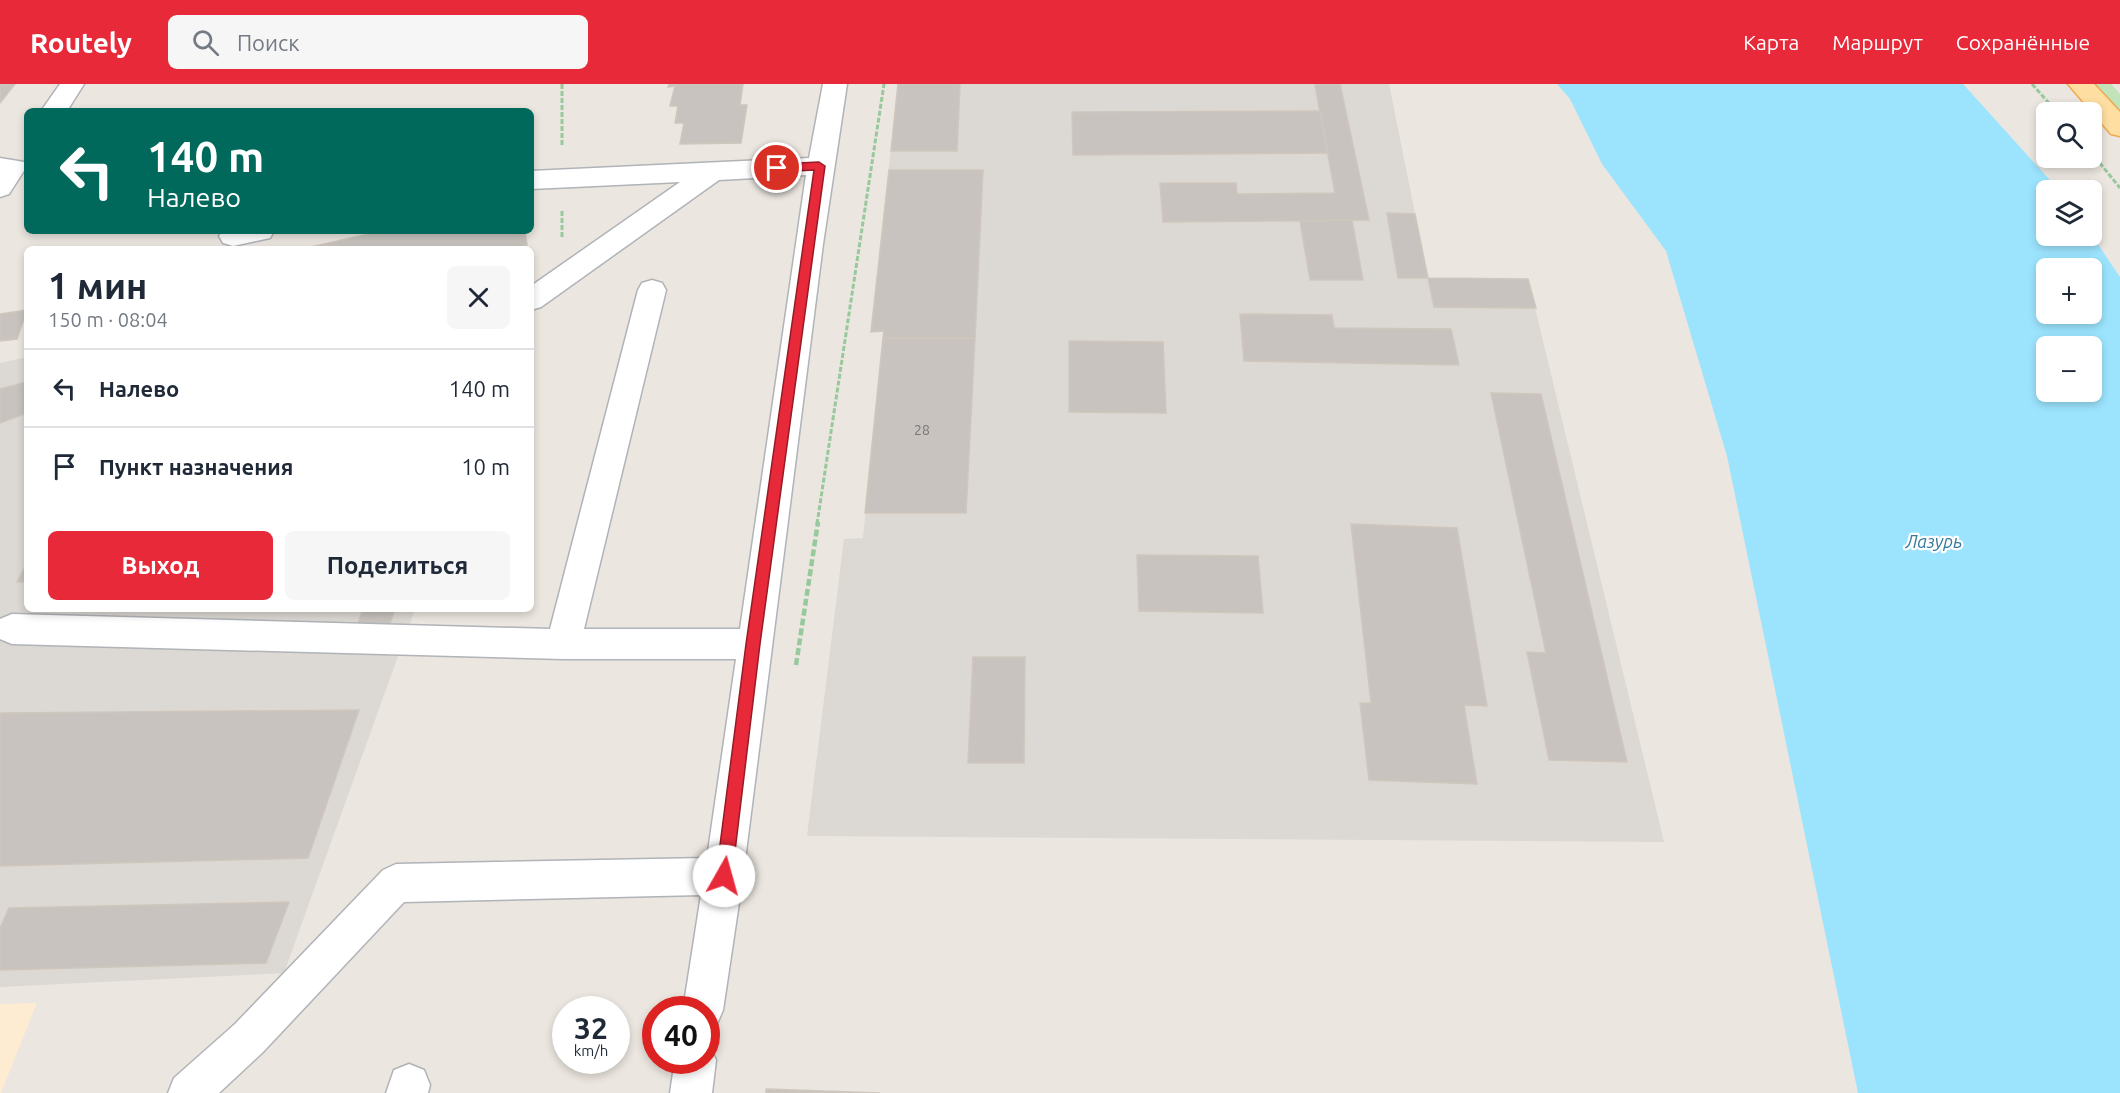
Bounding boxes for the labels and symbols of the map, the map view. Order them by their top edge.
pin [751,142,802,193]
house number: 28 [914,422,930,438]
water label: Лазурь [1905,531,1962,551]
position arrow [692,844,756,908]
speed limit sign: 40 [642,996,720,1074]

